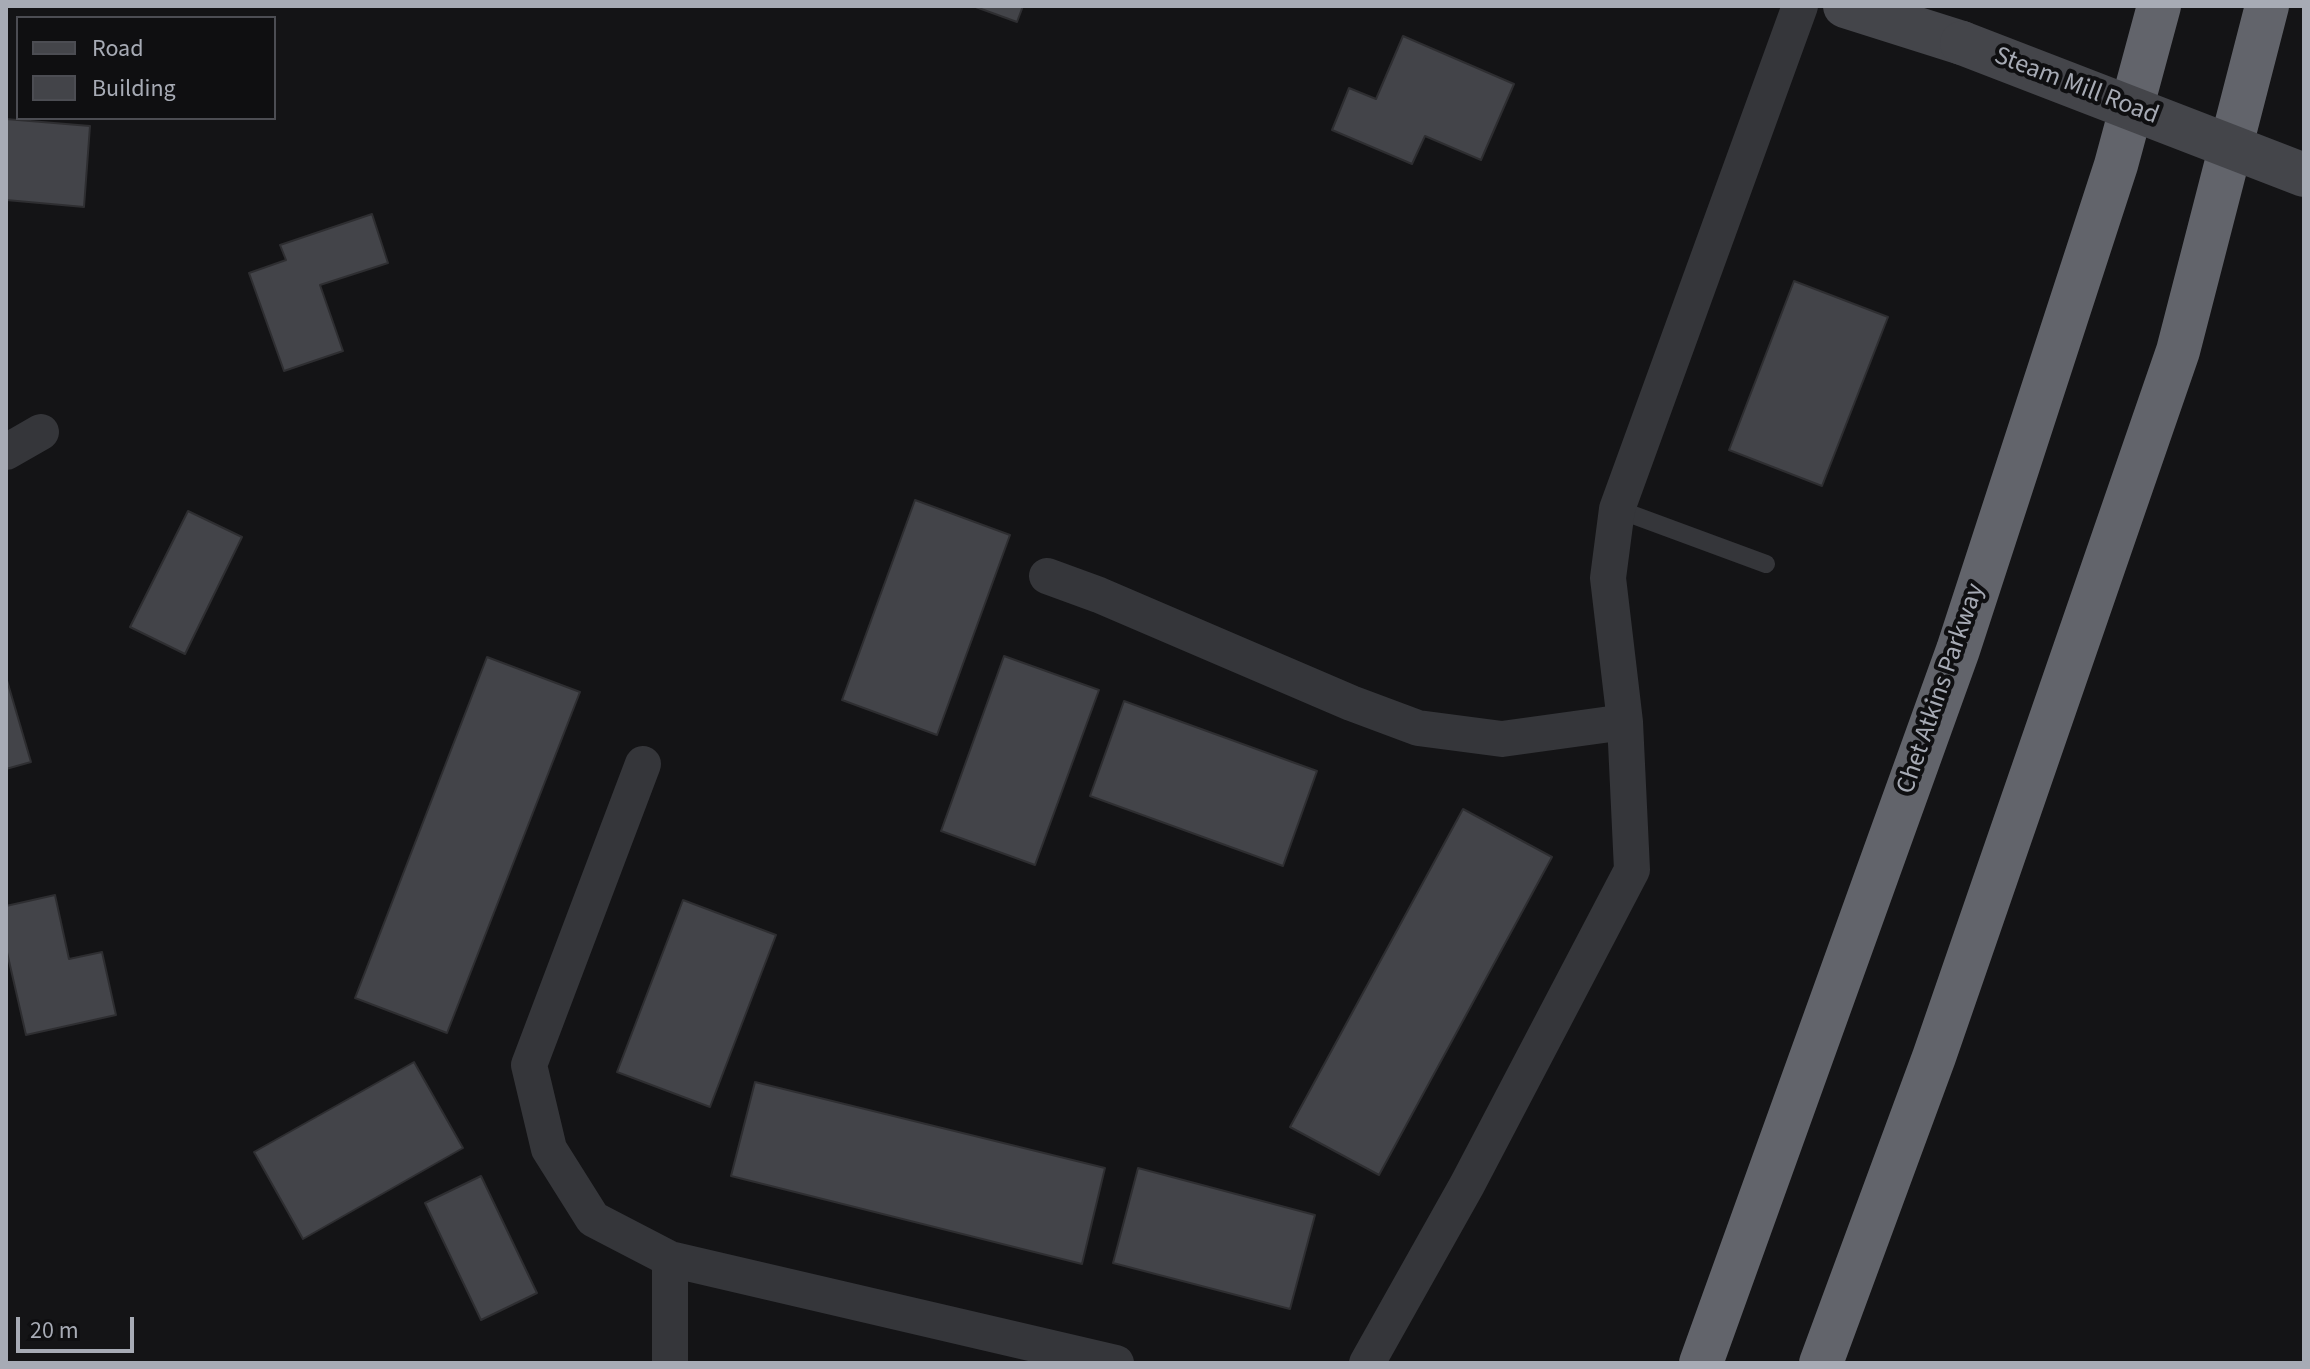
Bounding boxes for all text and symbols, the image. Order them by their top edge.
legend [16,16,276,120]
text: Road [92,31,144,66]
street label: Steam Mill Road [1989,41,2163,133]
text: Building [92,71,176,106]
street label: Chet Atkins Parkway [1891,580,1993,798]
scale bar [20,1301,138,1351]
text: 20 m [30,1313,79,1348]

